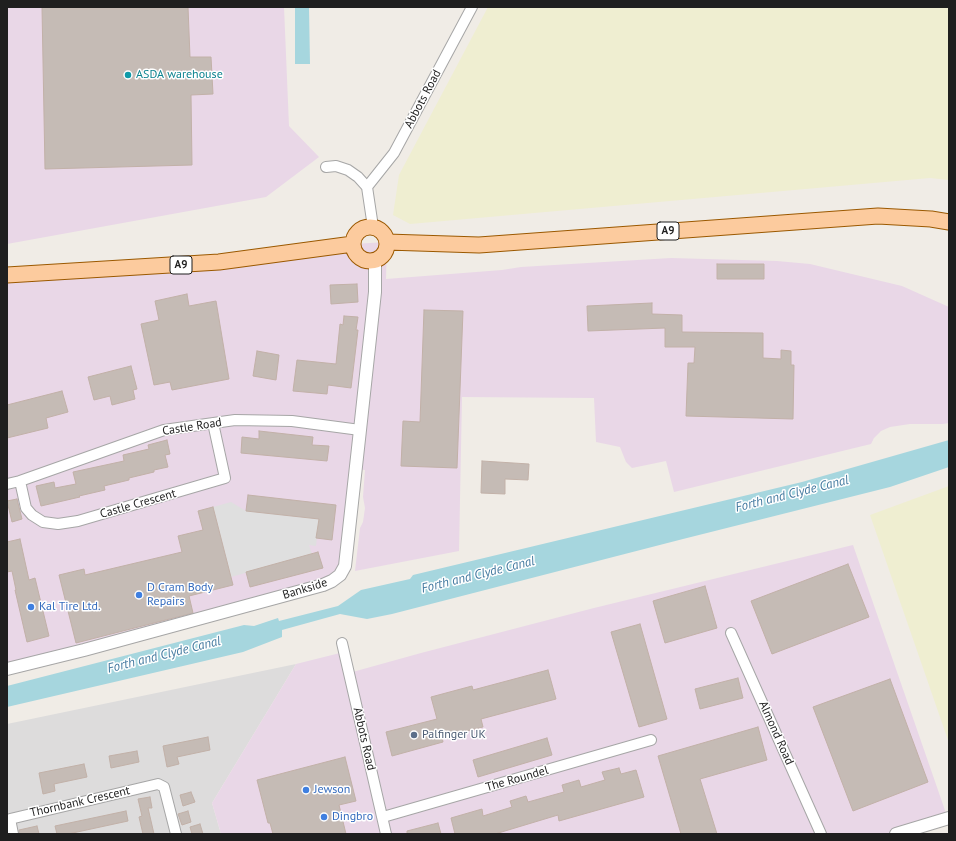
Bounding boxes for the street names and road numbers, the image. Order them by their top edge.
street label: Abbots Road [402,67,444,131]
road number: A9 [657,222,679,240]
road number: A9 [170,256,192,274]
street label: Castle Road [161,415,223,439]
street label: Castle Crescent [98,486,178,522]
street label: Bankside [281,575,329,603]
street label: Almond Road [756,699,796,767]
street label: Abbots Road [350,706,378,772]
street label: The Roundel [484,763,550,795]
street label: Thornbank Crescent [29,784,131,820]

